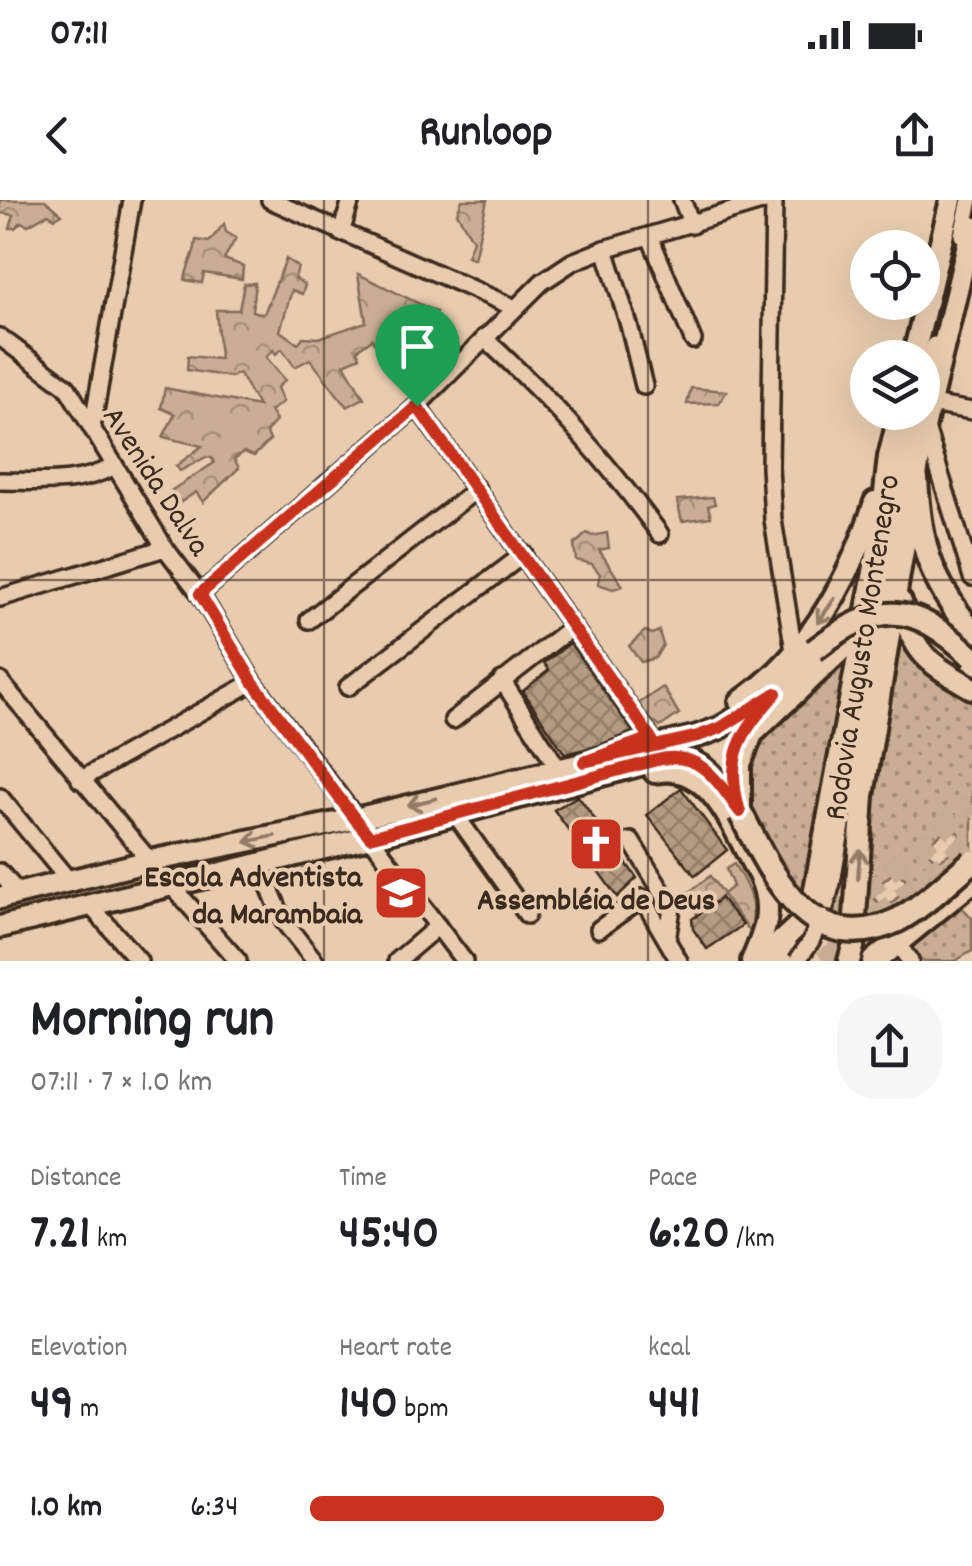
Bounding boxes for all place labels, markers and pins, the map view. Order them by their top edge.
pin [375,304,460,407]
church icon: Assembléia de Deus [566,814,626,874]
place label: Escola Adventista da Marambaia [144,857,363,940]
school or university icon: Escola Adventista da Marambaia [371,863,431,923]
place label: Assembléia de Deus [477,880,715,926]

